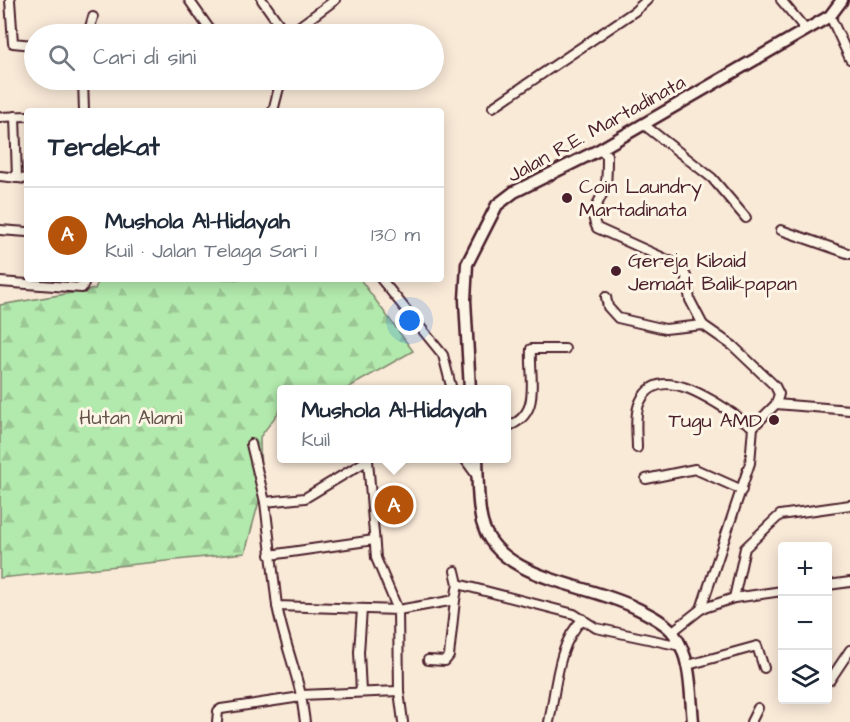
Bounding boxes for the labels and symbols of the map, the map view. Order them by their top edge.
street label: Jalan R.E. Martadinata [502,68,691,189]
place label: Coin Laundry Martadinata [579,173,702,224]
marker: Coin Laundry Martadinata [560,191,574,205]
place label: Gereja Kibaid Jemaat Balikpapan [628,247,797,298]
marker: Gereja Kibaid Jemaat Balikpapan [609,264,623,278]
your location [395,306,424,335]
park label: Hutan Alami [79,404,183,432]
place label: Tugu AMD [669,407,762,436]
marker: Tugu AMD [767,413,781,427]
pin: A [374,482,414,528]

